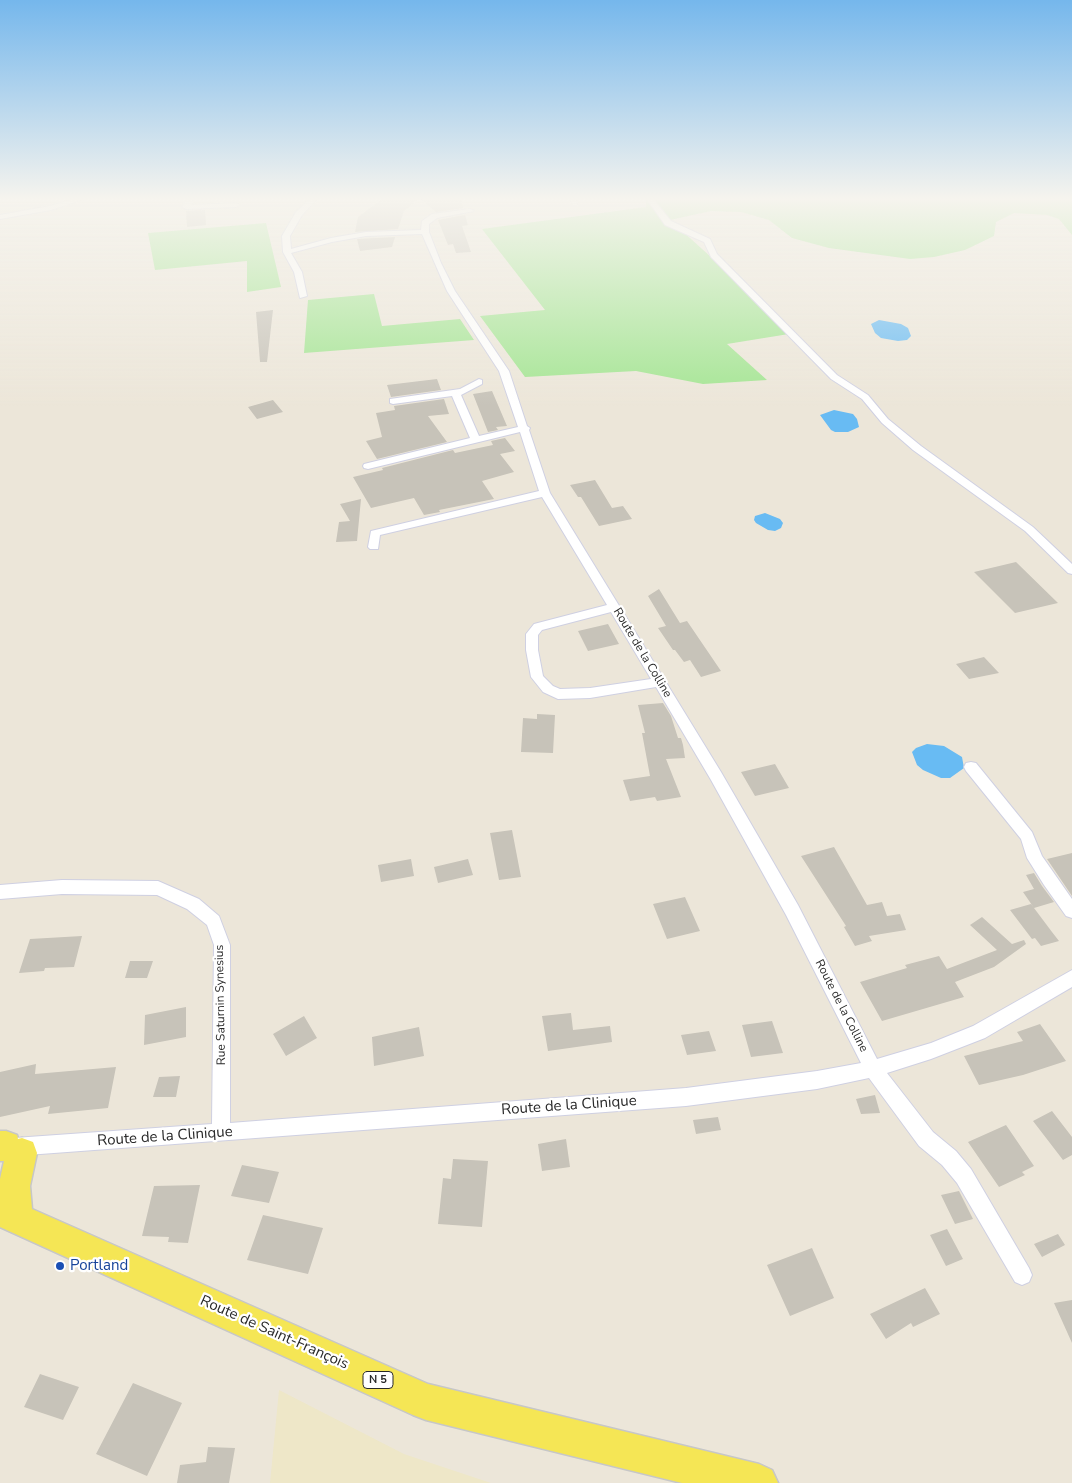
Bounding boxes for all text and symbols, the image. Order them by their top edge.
street label: Route de la Colline [610,606,674,700]
street label: Rue Saturnin Synesius [213,945,229,1065]
street label: Route de la Colline [811,957,871,1055]
street label: Route de la Clinique [501,1092,637,1120]
street label: Route de la Clinique [97,1123,233,1151]
place label: Portland [70,1257,128,1275]
marker: Portland [54,1260,66,1272]
street label: Route de Saint-François [197,1292,351,1374]
road number: N 5 [363,1372,393,1388]

